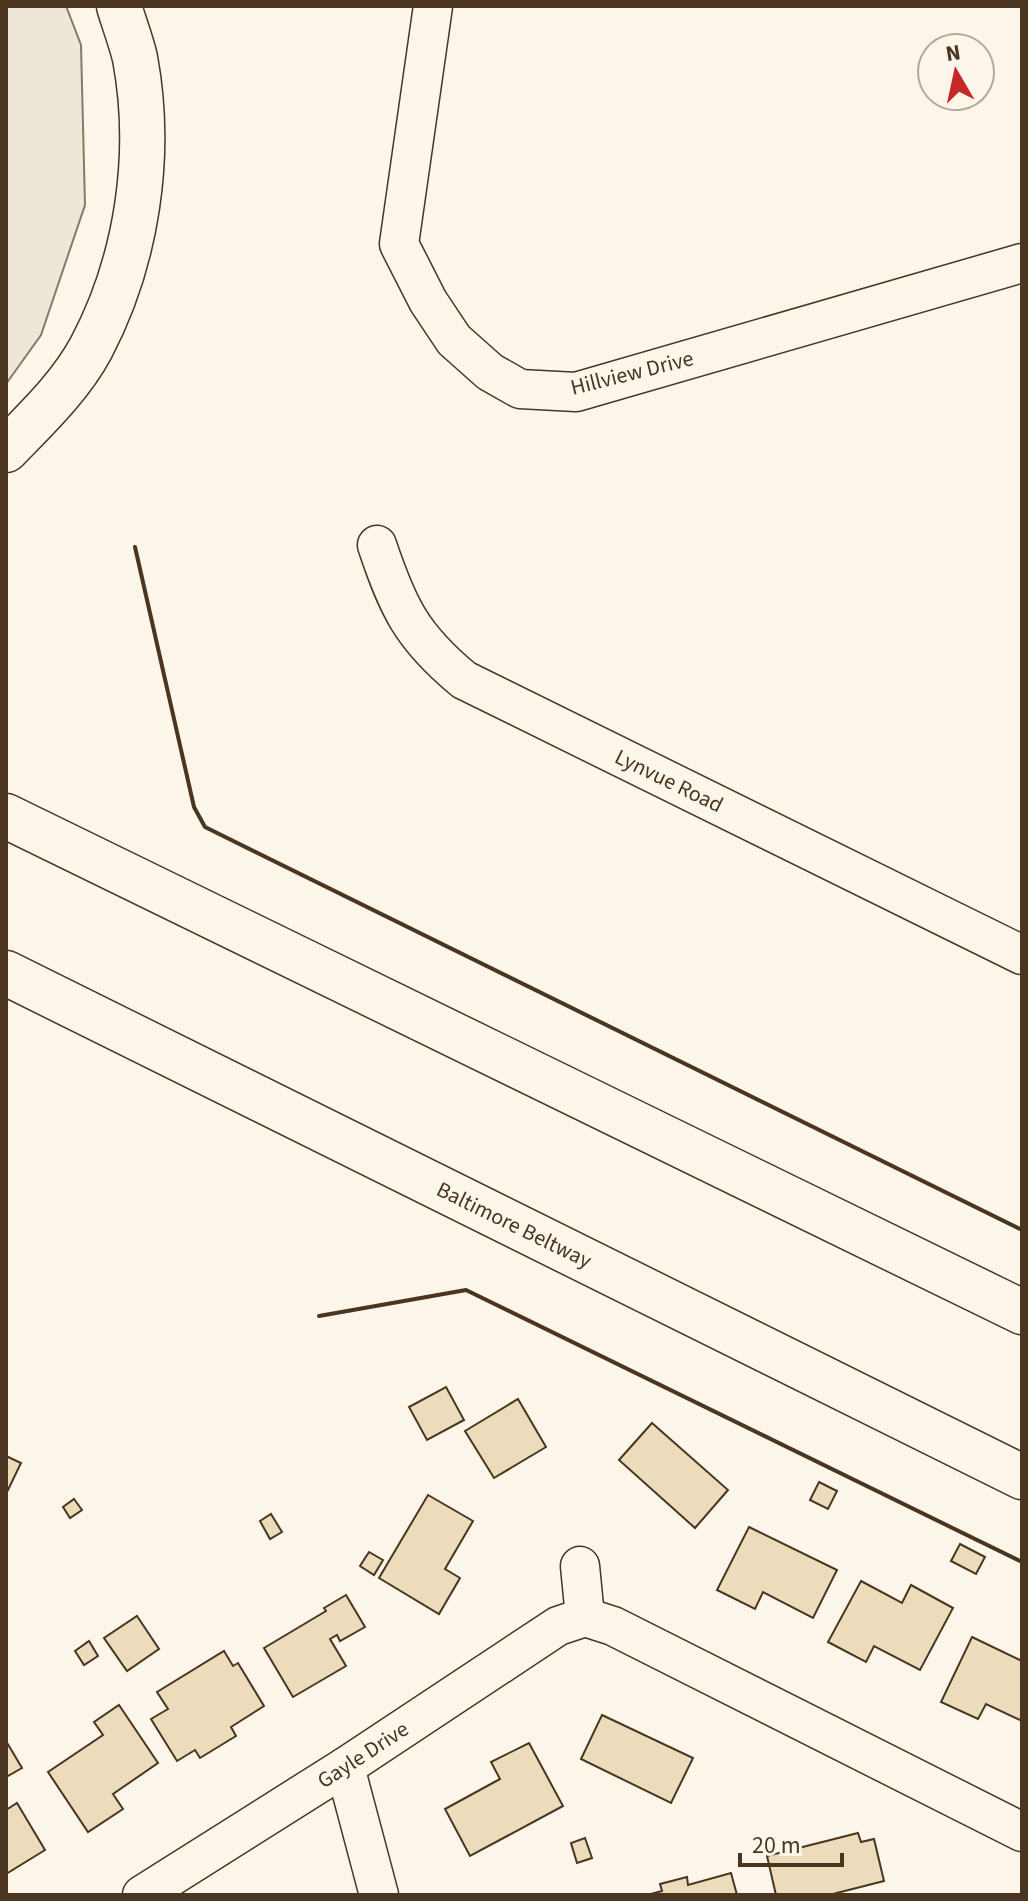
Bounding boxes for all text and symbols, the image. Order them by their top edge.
north arrow [916,32,996,112]
text: N [943,36,963,70]
street label: Hillview Drive [567,342,697,404]
street label: Lynvue Road [609,741,729,821]
street label: Baltimore Beltway [431,1174,598,1277]
street label: Gayle Drive [311,1713,415,1797]
scale bar [740,1817,842,1867]
text: 20 m [752,1828,801,1863]

